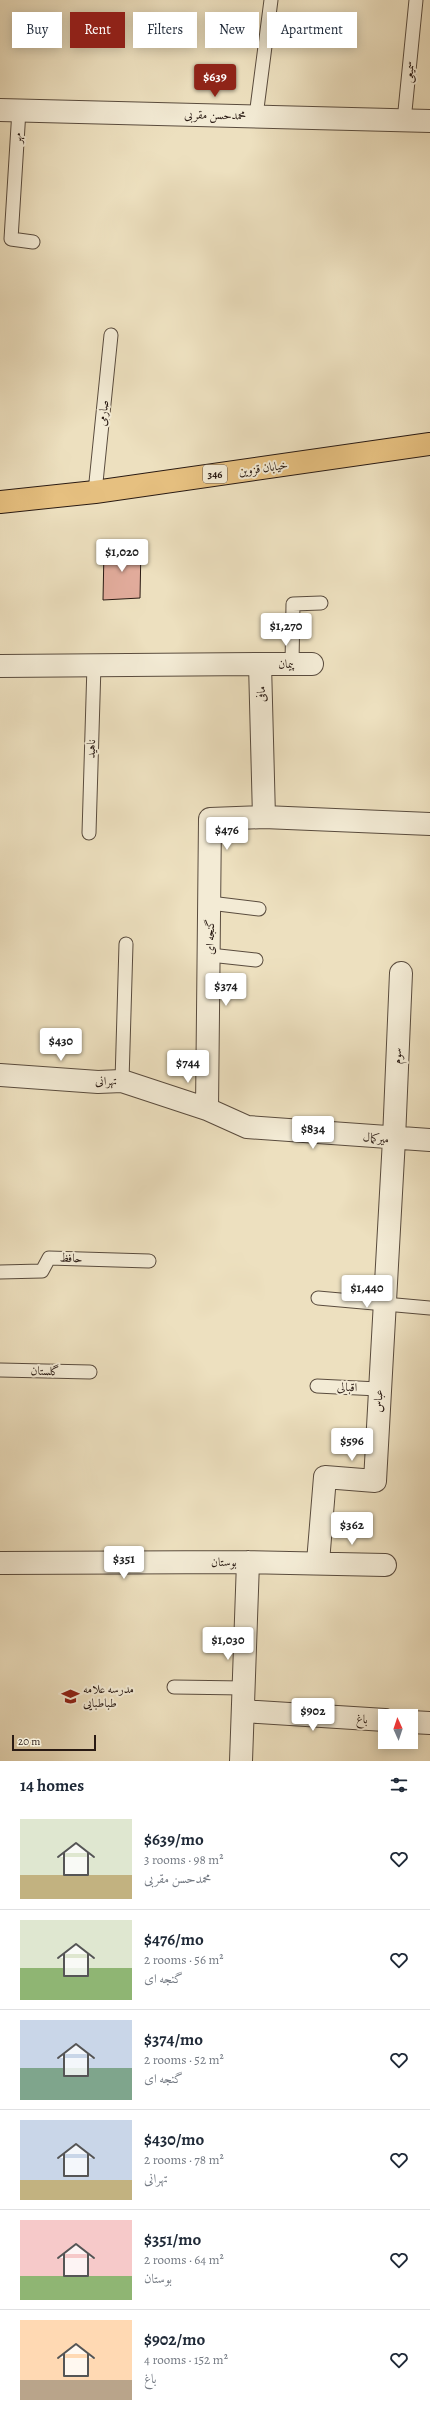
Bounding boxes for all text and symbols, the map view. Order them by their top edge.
chip: Buy [12,12,62,48]
chip: Rent [70,12,125,48]
chip: Filters [133,12,197,48]
chip: New [205,12,259,48]
chip: Apartment [267,12,357,48]
street label: سمیعی [400,60,419,84]
pin: $639 [191,64,239,98]
text: $639 [203,68,227,85]
street label: محمدحسن مقربی [184,106,246,125]
street label: مهر [9,132,25,146]
street label: صارمی [94,399,112,427]
street label: خیابان قزوین [237,457,289,479]
road number: 346 [203,465,227,483]
pin: $1,020 [89,539,155,573]
text: $1,020 [105,543,139,560]
pin: $1,270 [253,613,319,647]
text: $1,270 [270,617,302,634]
street label: پیمان [278,656,295,672]
street label: مافی [253,686,269,702]
street label: ناهید [83,739,99,759]
pin: $476 [203,817,251,851]
text: $476 [215,821,239,838]
street label: گنجه ای [202,919,218,955]
pin: $374 [202,973,250,1007]
text: $374 [214,977,238,994]
pin: $430 [37,1028,85,1062]
text: $430 [49,1032,73,1049]
street label: سوم [389,1047,408,1065]
pin: $744 [164,1050,212,1084]
text: $744 [176,1054,200,1071]
street label: تهرانی [95,1073,117,1089]
pin: $834 [289,1116,337,1150]
text: $834 [301,1120,325,1137]
street label: میرکمال [362,1129,390,1147]
street label: حافظ [59,1250,83,1266]
pin: $1,440 [334,1275,400,1309]
text: $1,440 [351,1279,383,1296]
street label: گلستان [31,1363,59,1379]
street label: اقبالی [337,1379,358,1395]
street label: عباس [369,1389,387,1413]
pin: $596 [328,1428,376,1462]
text: $596 [340,1432,364,1449]
pin: $362 [328,1512,376,1546]
text: $362 [340,1516,364,1533]
pin: $351 [100,1546,148,1580]
text: $351 [113,1550,135,1567]
street label: بوستان [211,1554,237,1570]
pin: $1,030 [195,1627,261,1661]
text: $1,030 [212,1631,244,1648]
place label: مدرسه علامه طباطبایی [83,1681,134,1711]
school or university icon: مدرسه علامه طباطبایی [60,1686,80,1706]
pin: $902 [289,1698,337,1732]
text: $902 [301,1702,325,1719]
north arrow [378,1709,418,1749]
map controls [378,1709,418,1749]
street label: باغ [355,1711,368,1730]
scale bar [12,1733,96,1752]
text: 20 m [18,1734,40,1749]
text: 14 homes [20,1774,84,1797]
icon: filters [388,1774,410,1796]
text: $639/mo [144,1828,204,1851]
icon: home [52,1835,100,1883]
icon: heart [388,1848,410,1870]
text: 3 rooms · 98 m² [144,1851,223,1868]
text: محمدحسن مقربی [144,1870,211,1887]
text: $476/mo [144,1928,204,1951]
icon: home [52,1936,100,1984]
icon: heart [388,1949,410,1971]
text: 2 rooms · 56 m² [144,1951,224,1968]
text: گنجه ای [144,1970,183,1987]
text: $374/mo [144,2028,203,2051]
icon: home [52,2036,100,2084]
icon: heart [388,2049,410,2071]
text: 2 rooms · 52 m² [144,2051,224,2068]
text: گنجه ای [144,2070,183,2087]
text: $430/mo [144,2128,204,2151]
icon: home [52,2136,100,2184]
icon: heart [388,2149,410,2171]
text: 2 rooms · 78 m² [144,2151,224,2168]
text: تهرانی [144,2170,168,2187]
text: $351/mo [144,2228,201,2251]
icon: home [52,2236,100,2284]
icon: heart [388,2249,410,2271]
text: 2 rooms · 64 m² [144,2251,224,2268]
text: بوستان [144,2270,172,2287]
text: $902/mo [144,2328,205,2351]
icon: home [52,2336,100,2384]
icon: heart [388,2349,410,2371]
text: 4 rooms · 152 m² [144,2351,228,2368]
text: باغ [144,2370,156,2387]

